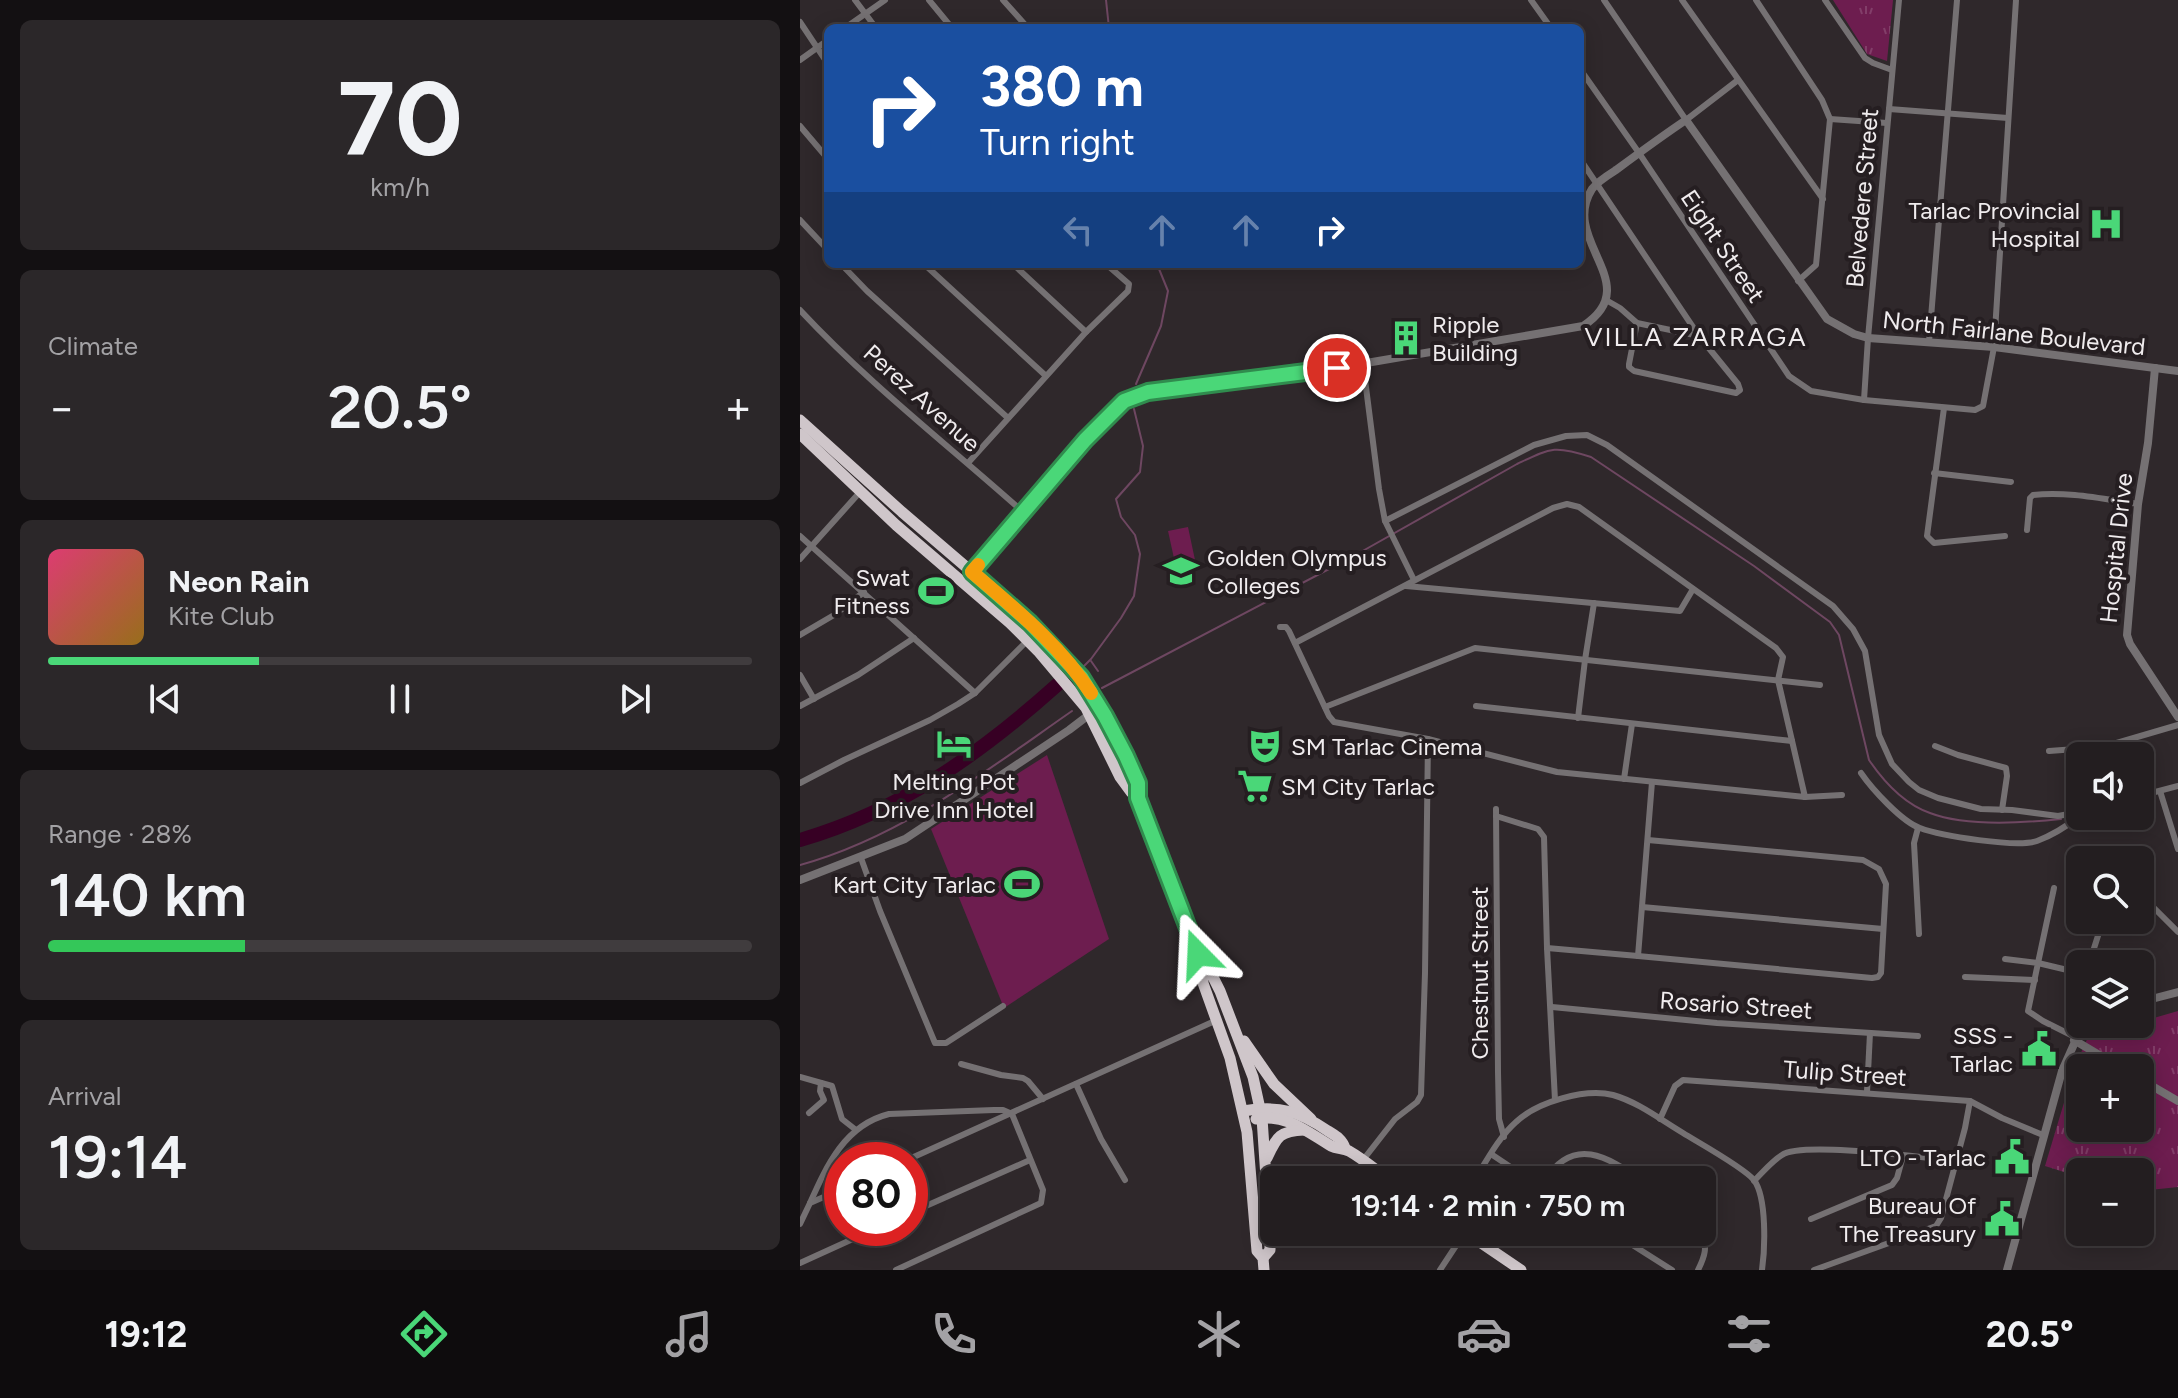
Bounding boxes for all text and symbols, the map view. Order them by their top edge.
text: 380 m [980,53,1144,120]
text: 70 [337,56,463,181]
icon: right [848,56,952,160]
street label: Belvedere Street [1840,107,1884,289]
text: Turn right [980,121,1135,164]
text: km/h [370,171,430,203]
street label: Eight Street [1675,184,1771,308]
place label: Tarlac Provincial Hospital [1908,196,2080,253]
hospital icon: Tarlac Provincial Hospital [2087,205,2125,243]
icon: left [1056,208,1100,252]
icon: ahead [1140,208,1184,252]
icon: ahead [1224,208,1268,252]
icon: right [1308,208,1352,252]
street label: North Fairlane Boulevard [1881,305,2147,361]
place label: Ripple Building [1432,310,1518,367]
building icon: Ripple Building [1387,319,1425,357]
district label: VILLA ZARRAGA [1584,321,1808,353]
text: Climate [48,330,138,362]
pin [1303,334,1371,402]
street label: Perez Avenue [858,338,986,458]
icon: arrive [1315,346,1359,390]
text: 20.5° [328,371,472,443]
text: − [48,381,75,434]
text: + [725,381,752,434]
street label: Hospital Drive [2094,471,2138,625]
place label: Golden Olympus Colleges [1207,543,1387,600]
school or university icon: Golden Olympus Colleges [1162,552,1200,590]
text: Neon Rain [168,563,310,600]
place label: Swat Fitness [833,563,910,620]
sports icon: Swat Fitness [917,572,955,610]
text: Kite Club [168,600,274,632]
icon: previous [143,677,187,721]
icon: pause [378,677,422,721]
icon: next [613,677,657,721]
hotel icon: Melting Pot Drive Inn Hotel [935,725,973,763]
theatre icon: SM Tarlac Cinema [1246,727,1284,765]
place label: SM Tarlac Cinema [1291,732,1483,761]
map controls [2066,742,2154,1246]
button: sound [2066,742,2154,830]
place label: Melting Pot Drive Inn Hotel [874,767,1034,824]
supermarket icon: SM City Tarlac [1236,767,1274,805]
place label: SM City Tarlac [1281,772,1435,801]
text: Range · 28% [48,818,192,850]
button: search [2066,846,2154,934]
text: 140 km [48,859,247,931]
sports icon: Kart City Tarlac [1003,865,1041,903]
place label: Kart City Tarlac [833,870,996,899]
street label: Chestnut Street [1465,886,1494,1060]
position arrow [1156,912,1240,996]
button: layers [2066,950,2154,1038]
street label: Rosario Street [1659,985,1813,1025]
place label: SSS - Tarlac [1950,1021,2013,1078]
public building icon: SSS - Tarlac [2020,1030,2058,1068]
street label: Tulip Street [1782,1054,1908,1092]
button: + [2066,1054,2154,1142]
text: Arrival [48,1080,121,1112]
text: 19:14 [48,1121,187,1193]
public building icon: LTO - Tarlac [1993,1138,2031,1176]
speed limit sign: 80 [824,1142,928,1246]
place label: LTO - Tarlac [1859,1143,1986,1172]
button: − [2066,1158,2154,1246]
text: 19:14 · 2 min · 750 m [1350,1187,1626,1224]
place label: Bureau Of The Treasury [1839,1191,1976,1248]
public building icon: Bureau Of The Treasury [1983,1200,2021,1238]
icon: directions [396,1306,452,1362]
icon: music [661,1306,717,1362]
icon: phone [926,1306,982,1362]
icon: climate [1191,1306,1247,1362]
icon: car [1456,1306,1512,1362]
icon: filters [1721,1306,1777,1362]
text: 19:12 [104,1313,187,1356]
text: 20.5° [1986,1313,2073,1356]

